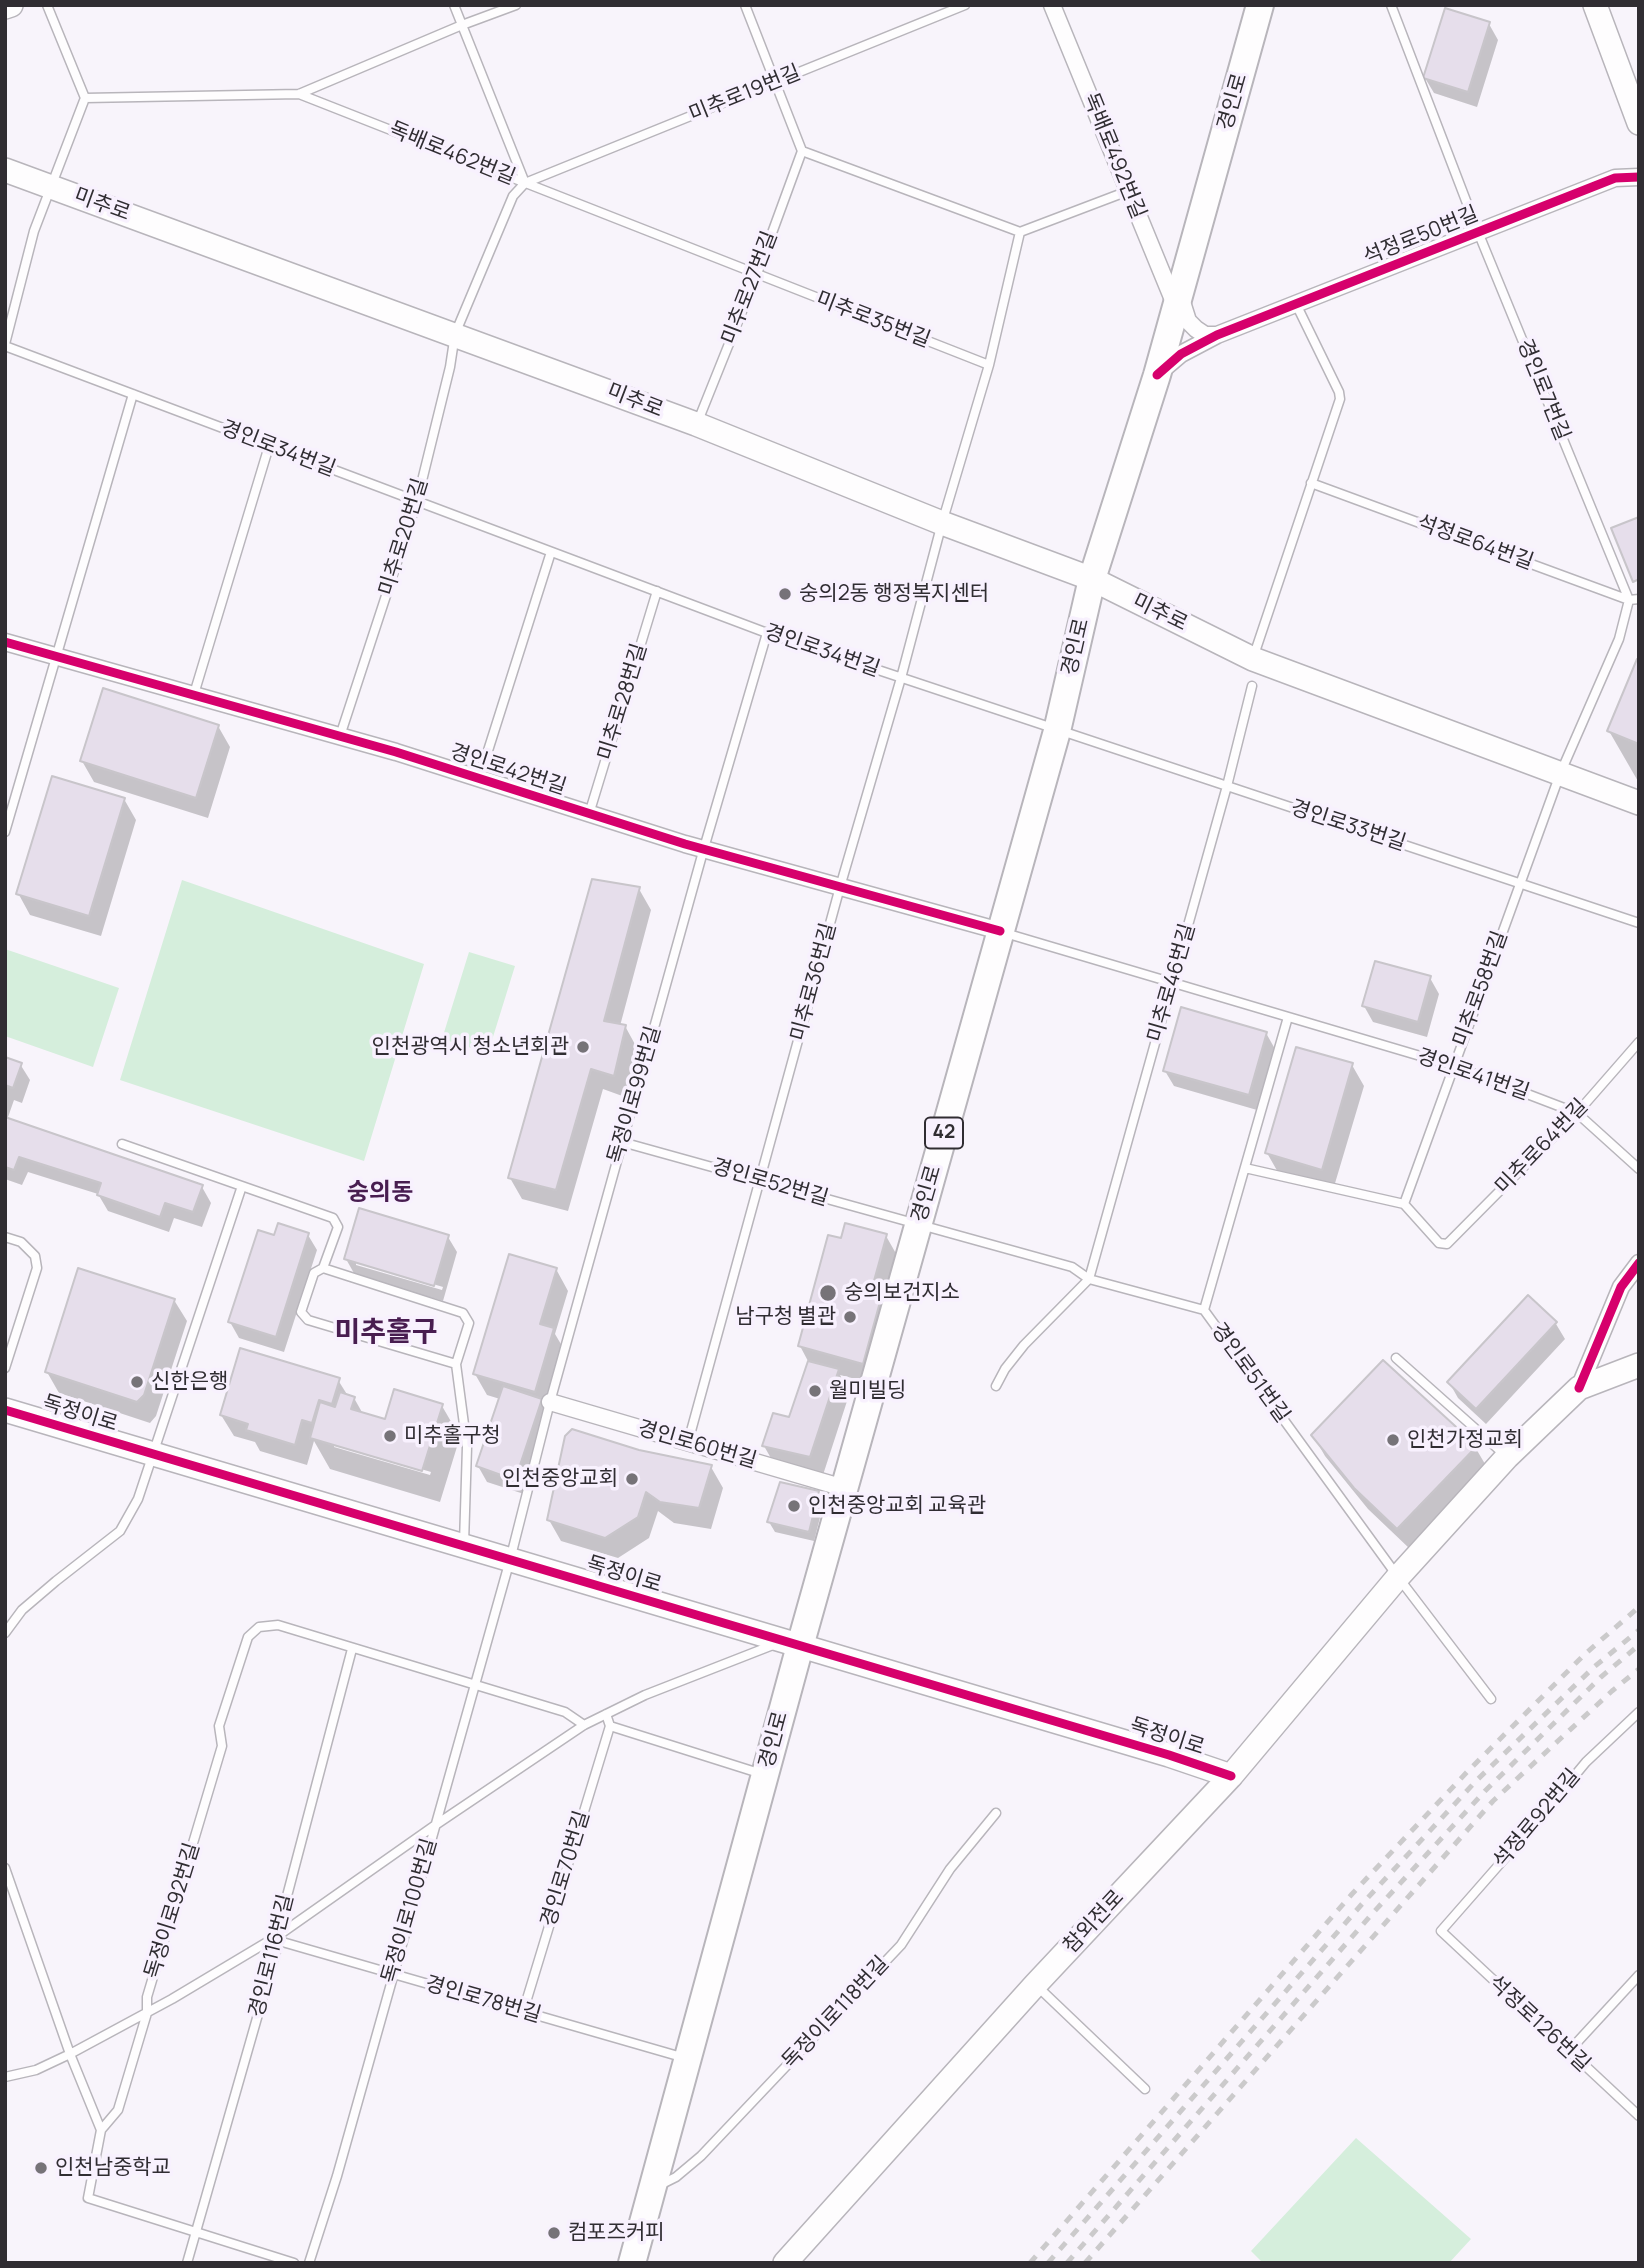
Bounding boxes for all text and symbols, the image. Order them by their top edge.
street label: 미추로19번길 [686,60,804,128]
street label: 경인로 [1213,71,1253,133]
street label: 독배로492번길 [1077,89,1151,223]
street label: 독배로462번길 [385,117,519,191]
street label: 미추로 [70,183,134,227]
street label: 석정로50번길 [1360,202,1482,270]
street label: 미추로27번길 [717,228,783,348]
street label: 미추로35번길 [812,287,934,353]
street label: 경인로7번길 [1511,336,1575,444]
street label: 미추로 [603,379,667,423]
street label: 경인로34번길 [217,416,339,482]
street label: 미추로20번길 [374,475,434,599]
street label: 석정로64번길 [1413,510,1537,576]
place label: 숭의2동 행정복지센터 [799,581,989,607]
marker: 숭의2동 행정복지센터 [777,586,793,602]
street label: 미추로 [1128,589,1192,637]
street label: 경인로 [1057,616,1095,678]
street label: 경인로34번길 [761,619,883,683]
street label: 미추로28번길 [593,641,653,763]
street label: 경인로42번길 [447,739,569,801]
street label: 경인로33번길 [1287,796,1409,856]
street label: 미추로36번길 [786,920,842,1044]
street label: 미추로46번길 [1143,921,1201,1045]
street label: 미추로58번길 [1448,928,1514,1050]
street label: 독정이로99번길 [603,1023,667,1167]
place label: 인천광역시 청소년회관 [372,1034,569,1060]
marker: 인천광역시 청소년회관 [575,1039,591,1055]
street label: 경인로41번길 [1414,1044,1532,1106]
street label: 미추로64번길 [1491,1094,1593,1200]
road number: 42 [925,1118,963,1148]
street label: 경인로52번길 [709,1154,831,1212]
street label: 경인로 [907,1163,947,1225]
district label: 숭의동 [347,1179,413,1207]
place label: 숭의보건지소 [844,1280,960,1306]
marker: 숭의보건지소 [818,1283,838,1303]
place label: 남구청 별관 [735,1304,836,1330]
marker: 남구청 별관 [842,1309,858,1325]
district label: 미추홀구 [334,1316,438,1350]
street label: 경인로51번길 [1205,1318,1295,1428]
place label: 신한은행 [151,1369,228,1395]
marker: 신한은행 [129,1374,145,1390]
place label: 월미빌딩 [829,1378,906,1404]
marker: 월미빌딩 [807,1383,823,1399]
street label: 독정이로 [39,1391,121,1437]
street label: 경인로60번길 [635,1416,759,1474]
place label: 미추홀구청 [404,1423,501,1449]
place label: 인천가정교회 [1407,1427,1523,1453]
marker: 미추홀구청 [382,1428,398,1444]
marker: 인천가정교회 [1385,1432,1401,1448]
place label: 인천중앙교회 [502,1466,618,1492]
marker: 인천중앙교회 [624,1471,640,1487]
place label: 인천중앙교회 교육관 [808,1493,986,1519]
marker: 인천중앙교회 교육관 [786,1498,802,1514]
street label: 독정이로 [583,1552,665,1598]
street label: 경인로 [754,1709,794,1771]
street label: 독정이로 [1126,1713,1208,1761]
street label: 석정로92번길 [1488,1764,1586,1874]
street label: 경인로70번길 [536,1808,596,1930]
street label: 독정이로100번길 [377,1836,443,1986]
street label: 독정이로92번길 [140,1840,206,1982]
street label: 참외전로 [1058,1885,1130,1959]
street label: 경인로116번길 [245,1892,299,2020]
street label: 독정이로118번길 [778,1952,894,2074]
street label: 경인로78번길 [422,1971,544,2029]
street label: 석정로126번길 [1483,1971,1595,2077]
place label: 인천남중학교 [55,2155,171,2181]
marker: 인천남중학교 [33,2160,49,2176]
place label: 컴포즈커피 [568,2220,665,2246]
marker: 컴포즈커피 [546,2225,562,2241]

